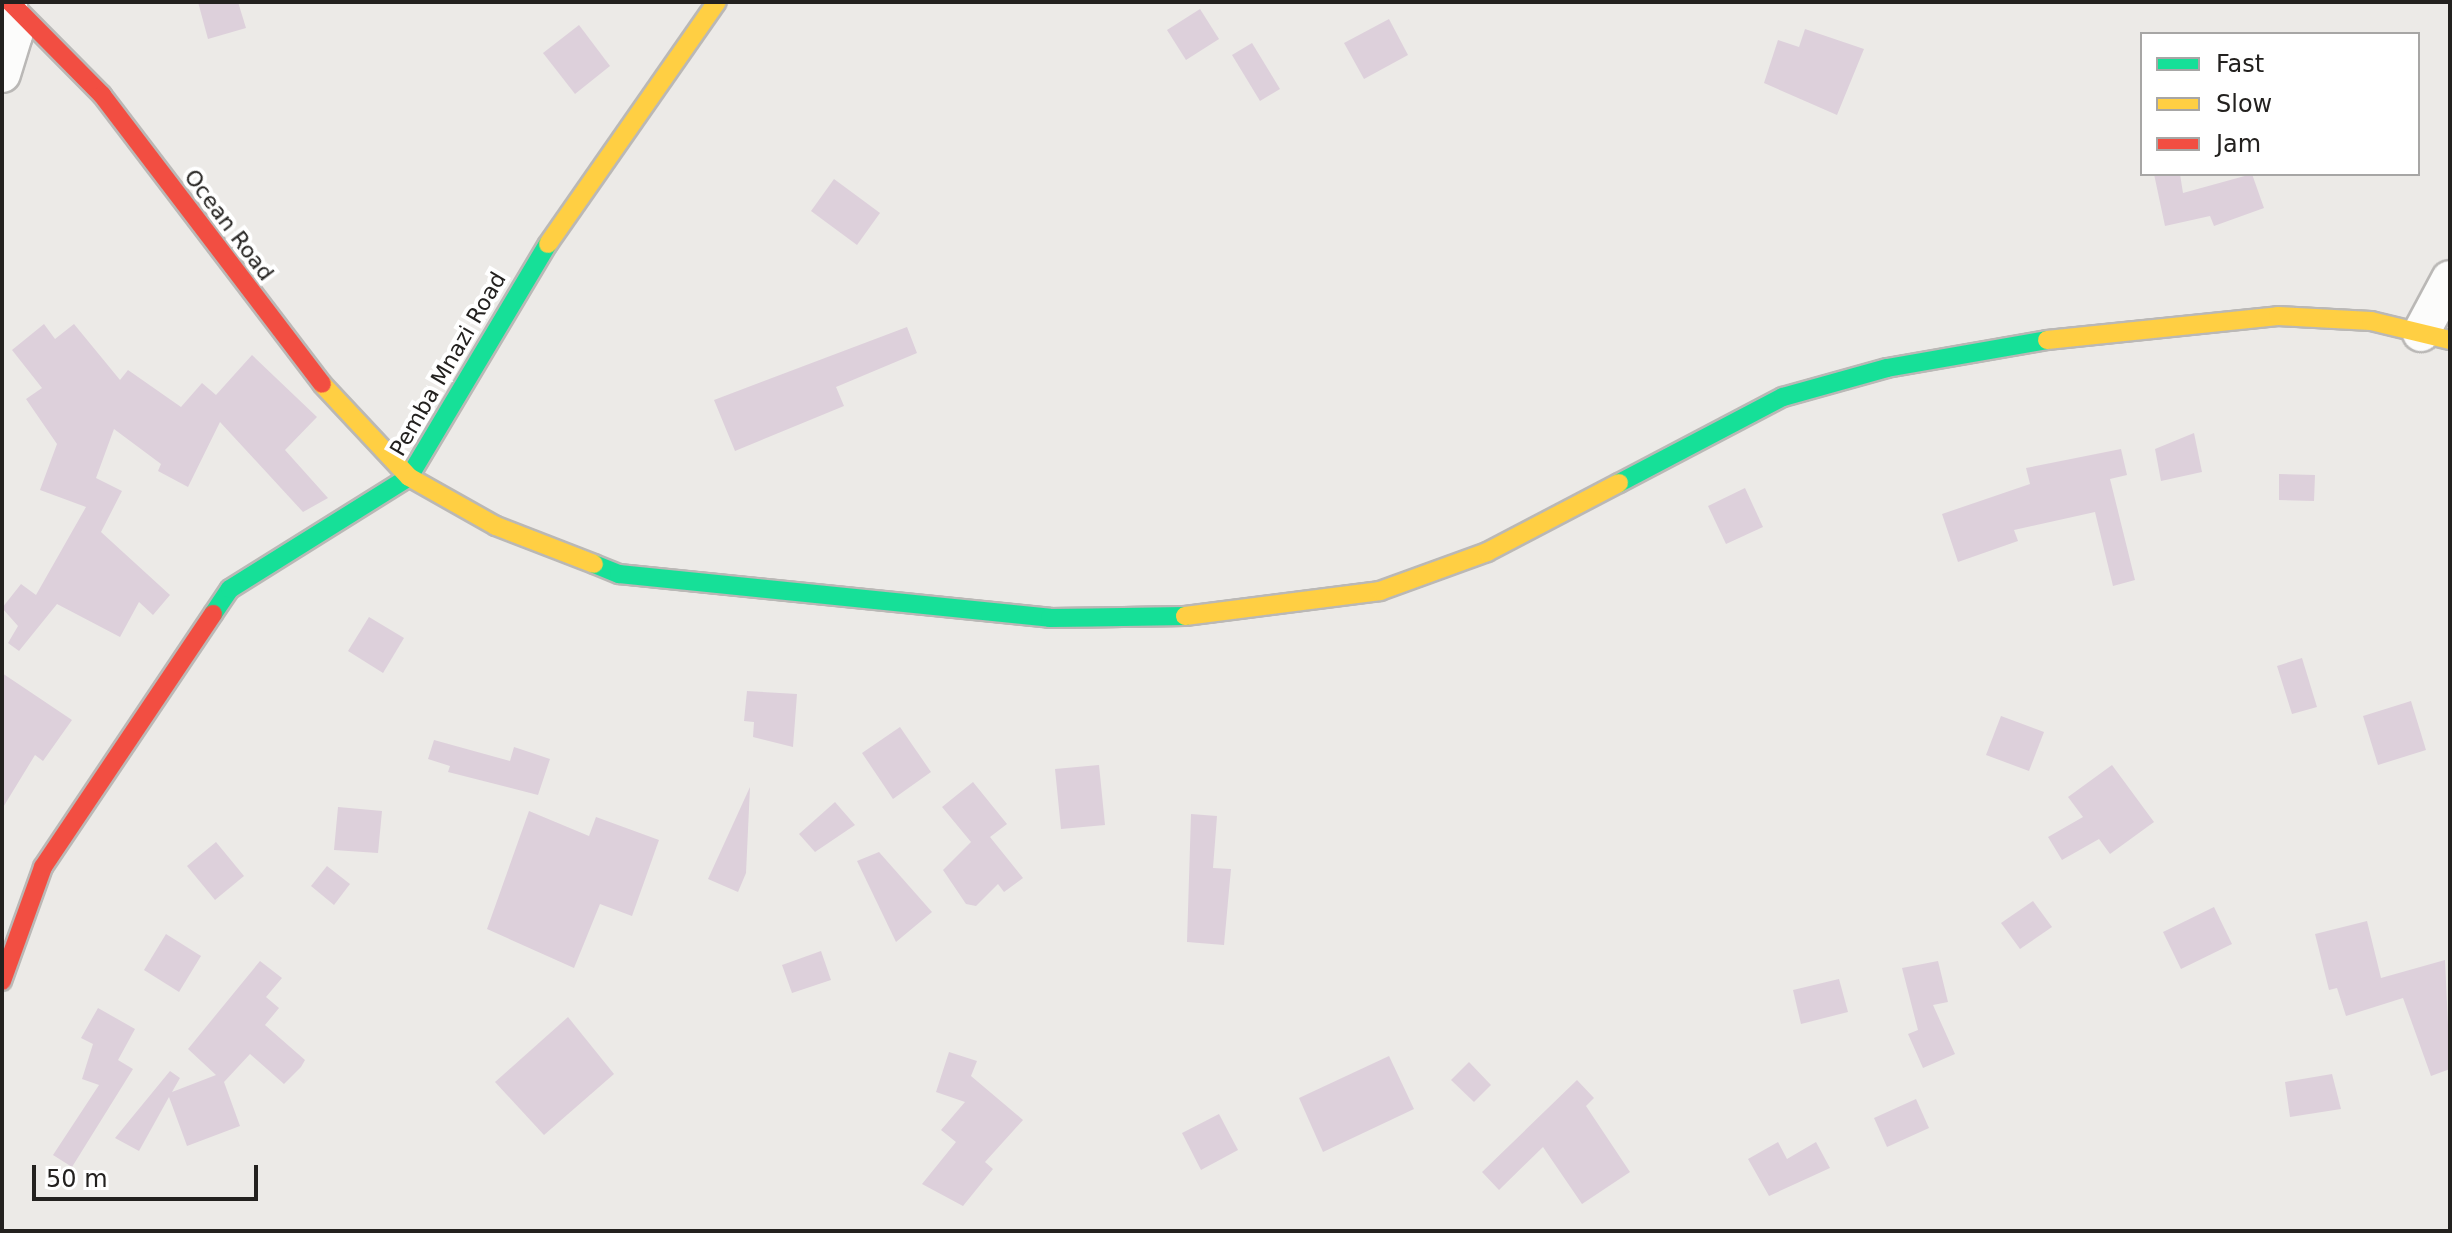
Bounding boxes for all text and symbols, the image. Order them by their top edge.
legend [2140,32,2420,176]
text: Fast [2216,50,2264,78]
text: Slow [2216,90,2272,118]
text: Jam [2216,130,2261,158]
street label: Ocean Road [179,164,279,286]
street label: Pemba Mnazi Road [385,267,511,461]
scale bar [36,1149,262,1199]
text: 50 m [46,1165,108,1193]

